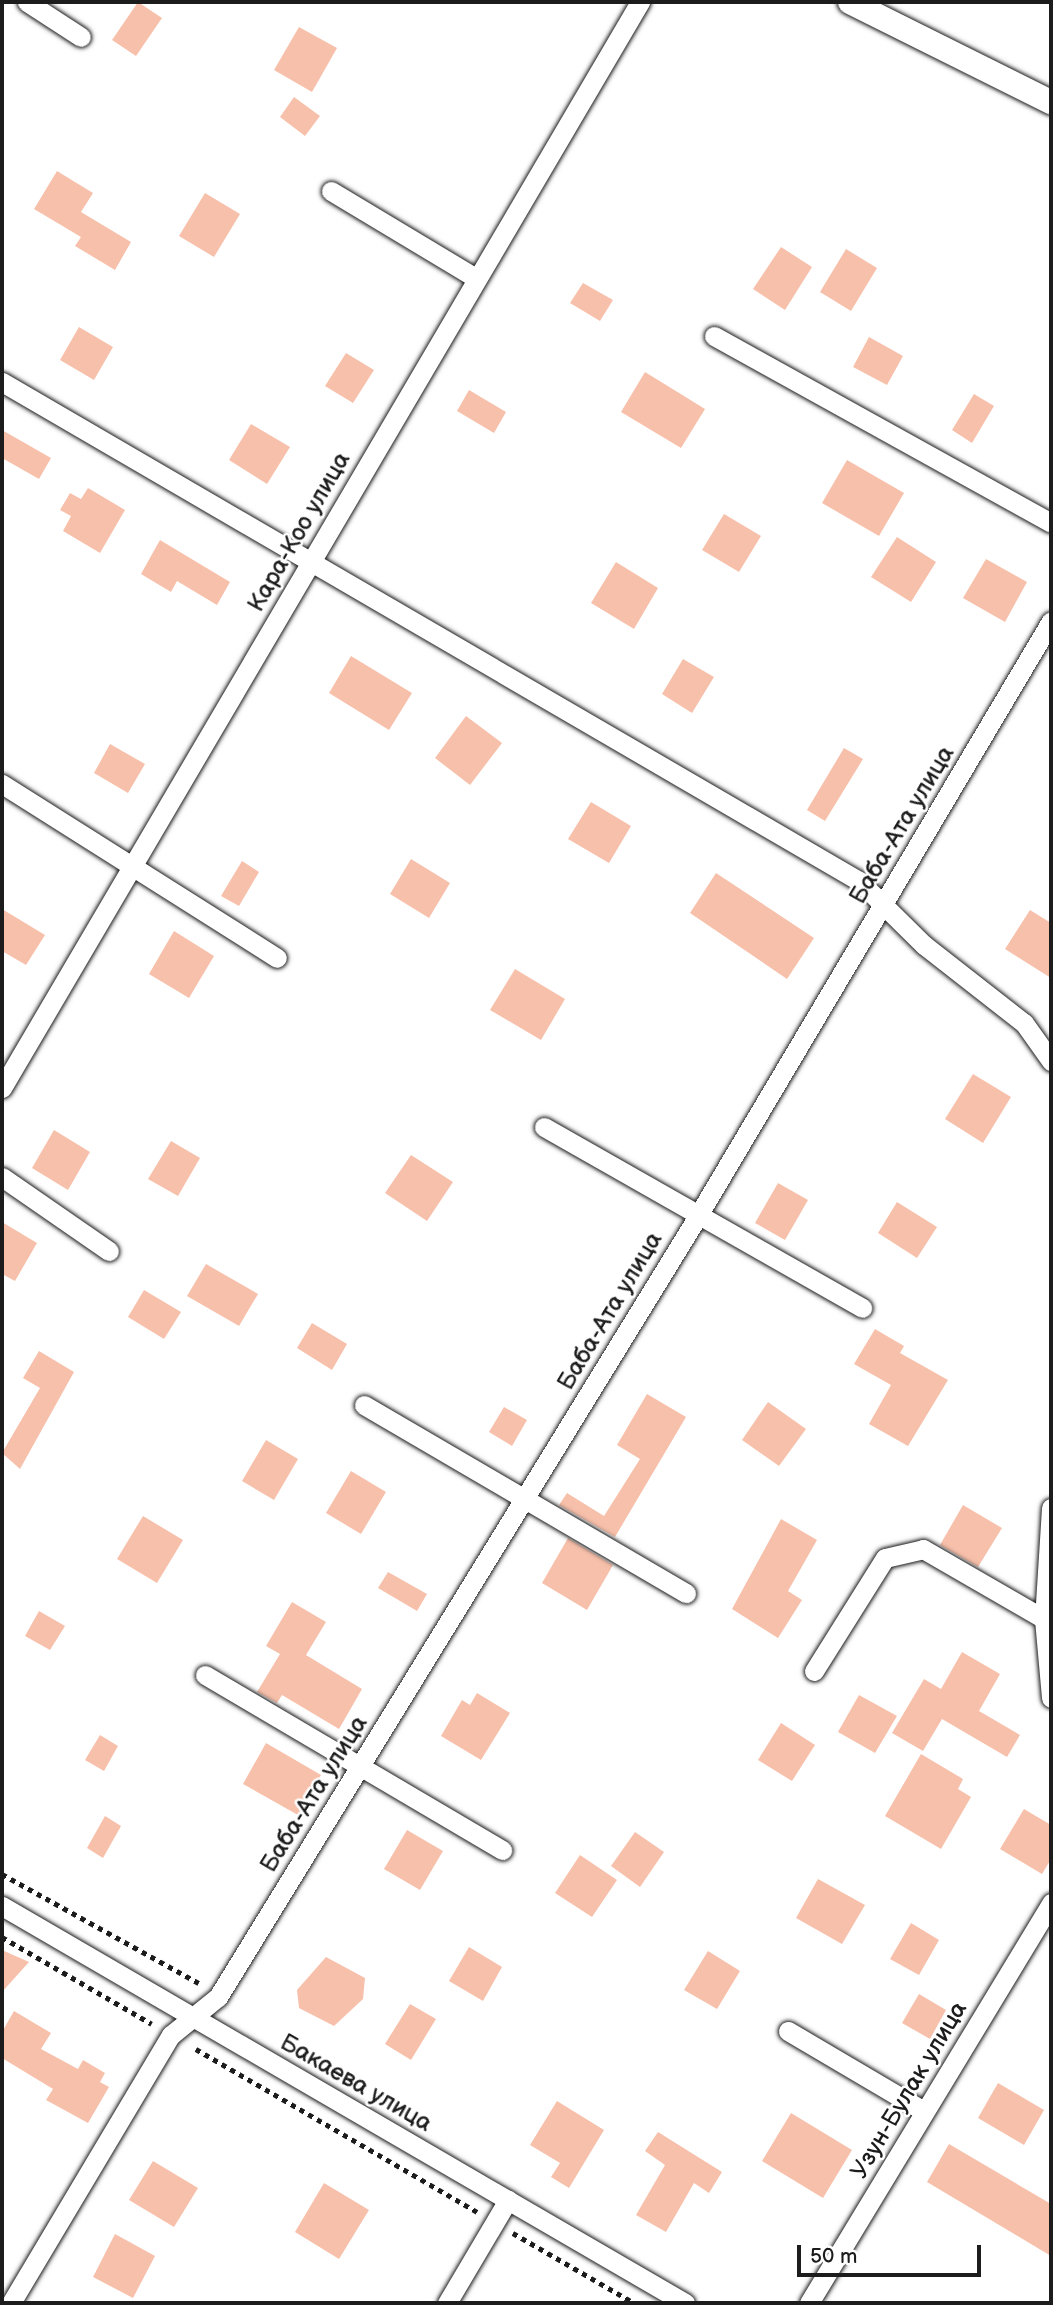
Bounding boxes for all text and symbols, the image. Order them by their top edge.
street label: Кара-Коо улица [242,447,356,617]
street label: Баба-Ата улица [844,741,960,909]
street label: Баба-Ата улица [552,1227,668,1395]
street label: Баба-Ата улица [254,1710,374,1878]
street label: Узун-Булак улица [845,1996,973,2184]
street label: Бакаева улица [275,2028,437,2138]
scale bar [801,2232,985,2276]
text: 50 m [810,2244,857,2269]

